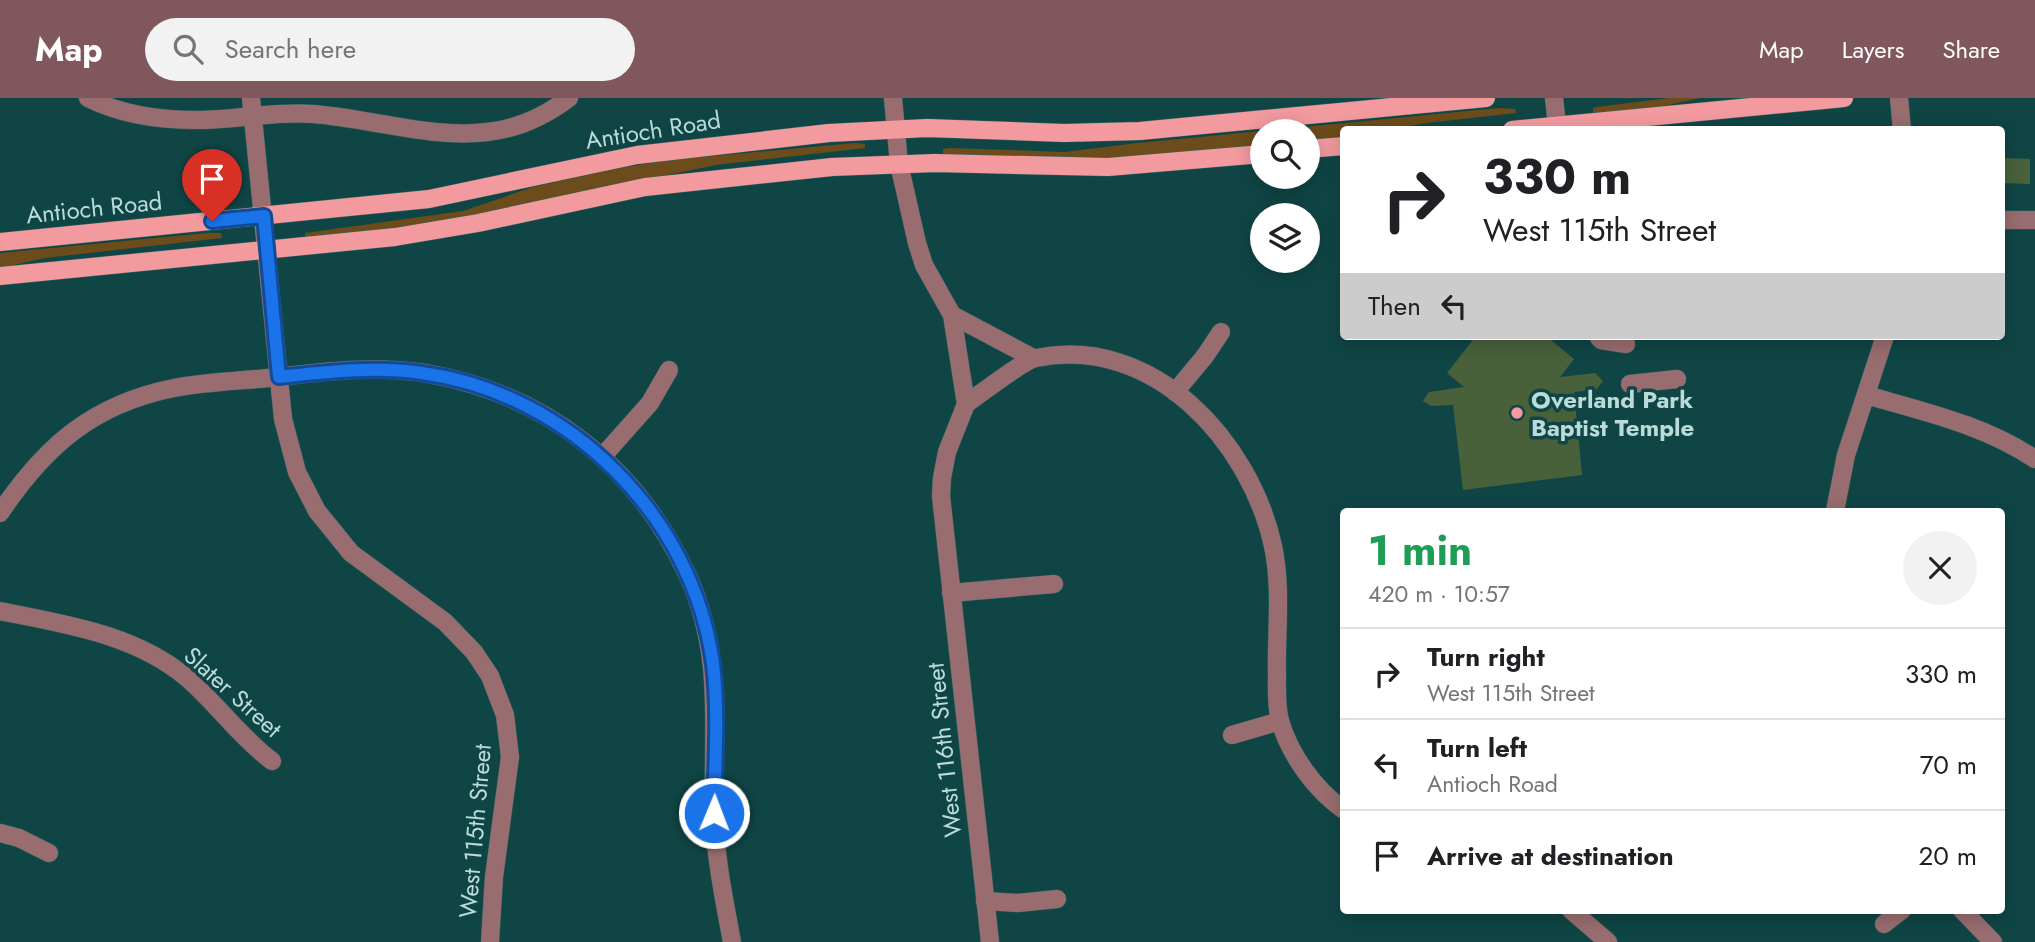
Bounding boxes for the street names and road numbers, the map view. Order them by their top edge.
street label: Antioch Road [583,102,723,158]
street label: Antioch Road [24,183,164,233]
street label: Slater Street [176,638,290,746]
street label: West 116th Street [917,661,971,839]
street label: West 115th Street [450,742,500,920]

